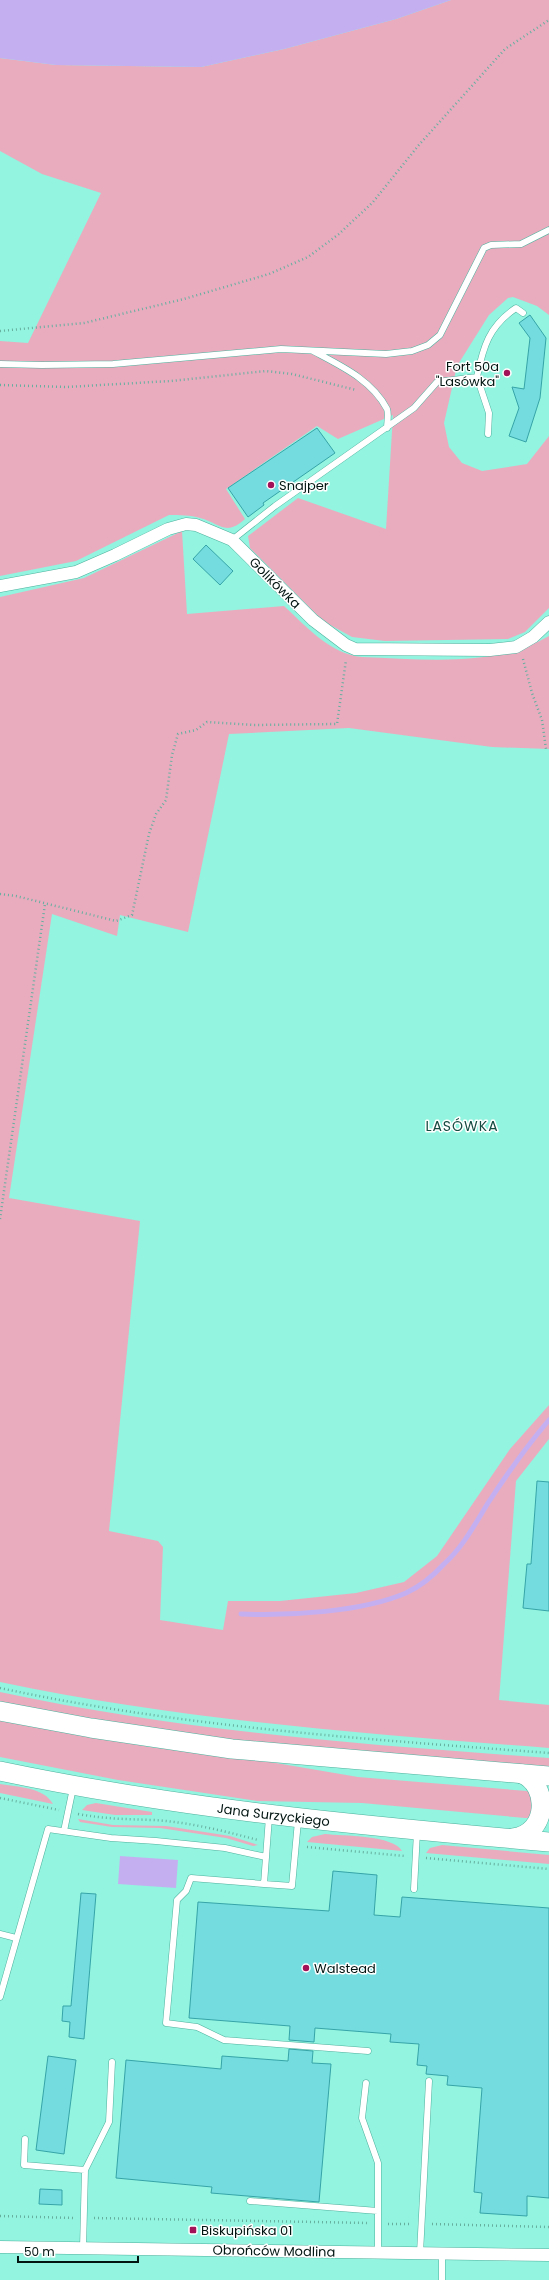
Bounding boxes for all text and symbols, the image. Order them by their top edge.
place label: Fort 50a "Lasówka" [436,357,499,391]
marker: Fort 50a "Lasówka" [502,368,512,378]
place label: Snajper [279,476,329,495]
marker: Snajper [266,480,276,490]
street label: Golikówka [245,553,305,613]
district label: LASÓWKA [425,1116,499,1136]
street label: Jana Surzyckiego [216,1798,331,1831]
place label: Walstead [314,1959,376,1978]
marker: Walstead [301,1963,311,1973]
place label: Biskupińska 01 [201,2221,292,2240]
marker: Biskupińska 01 [188,2225,198,2235]
scale bar [18,2238,138,2264]
street label: Obrońców Modlina [213,2240,335,2262]
text: 50 m [24,2243,55,2260]

